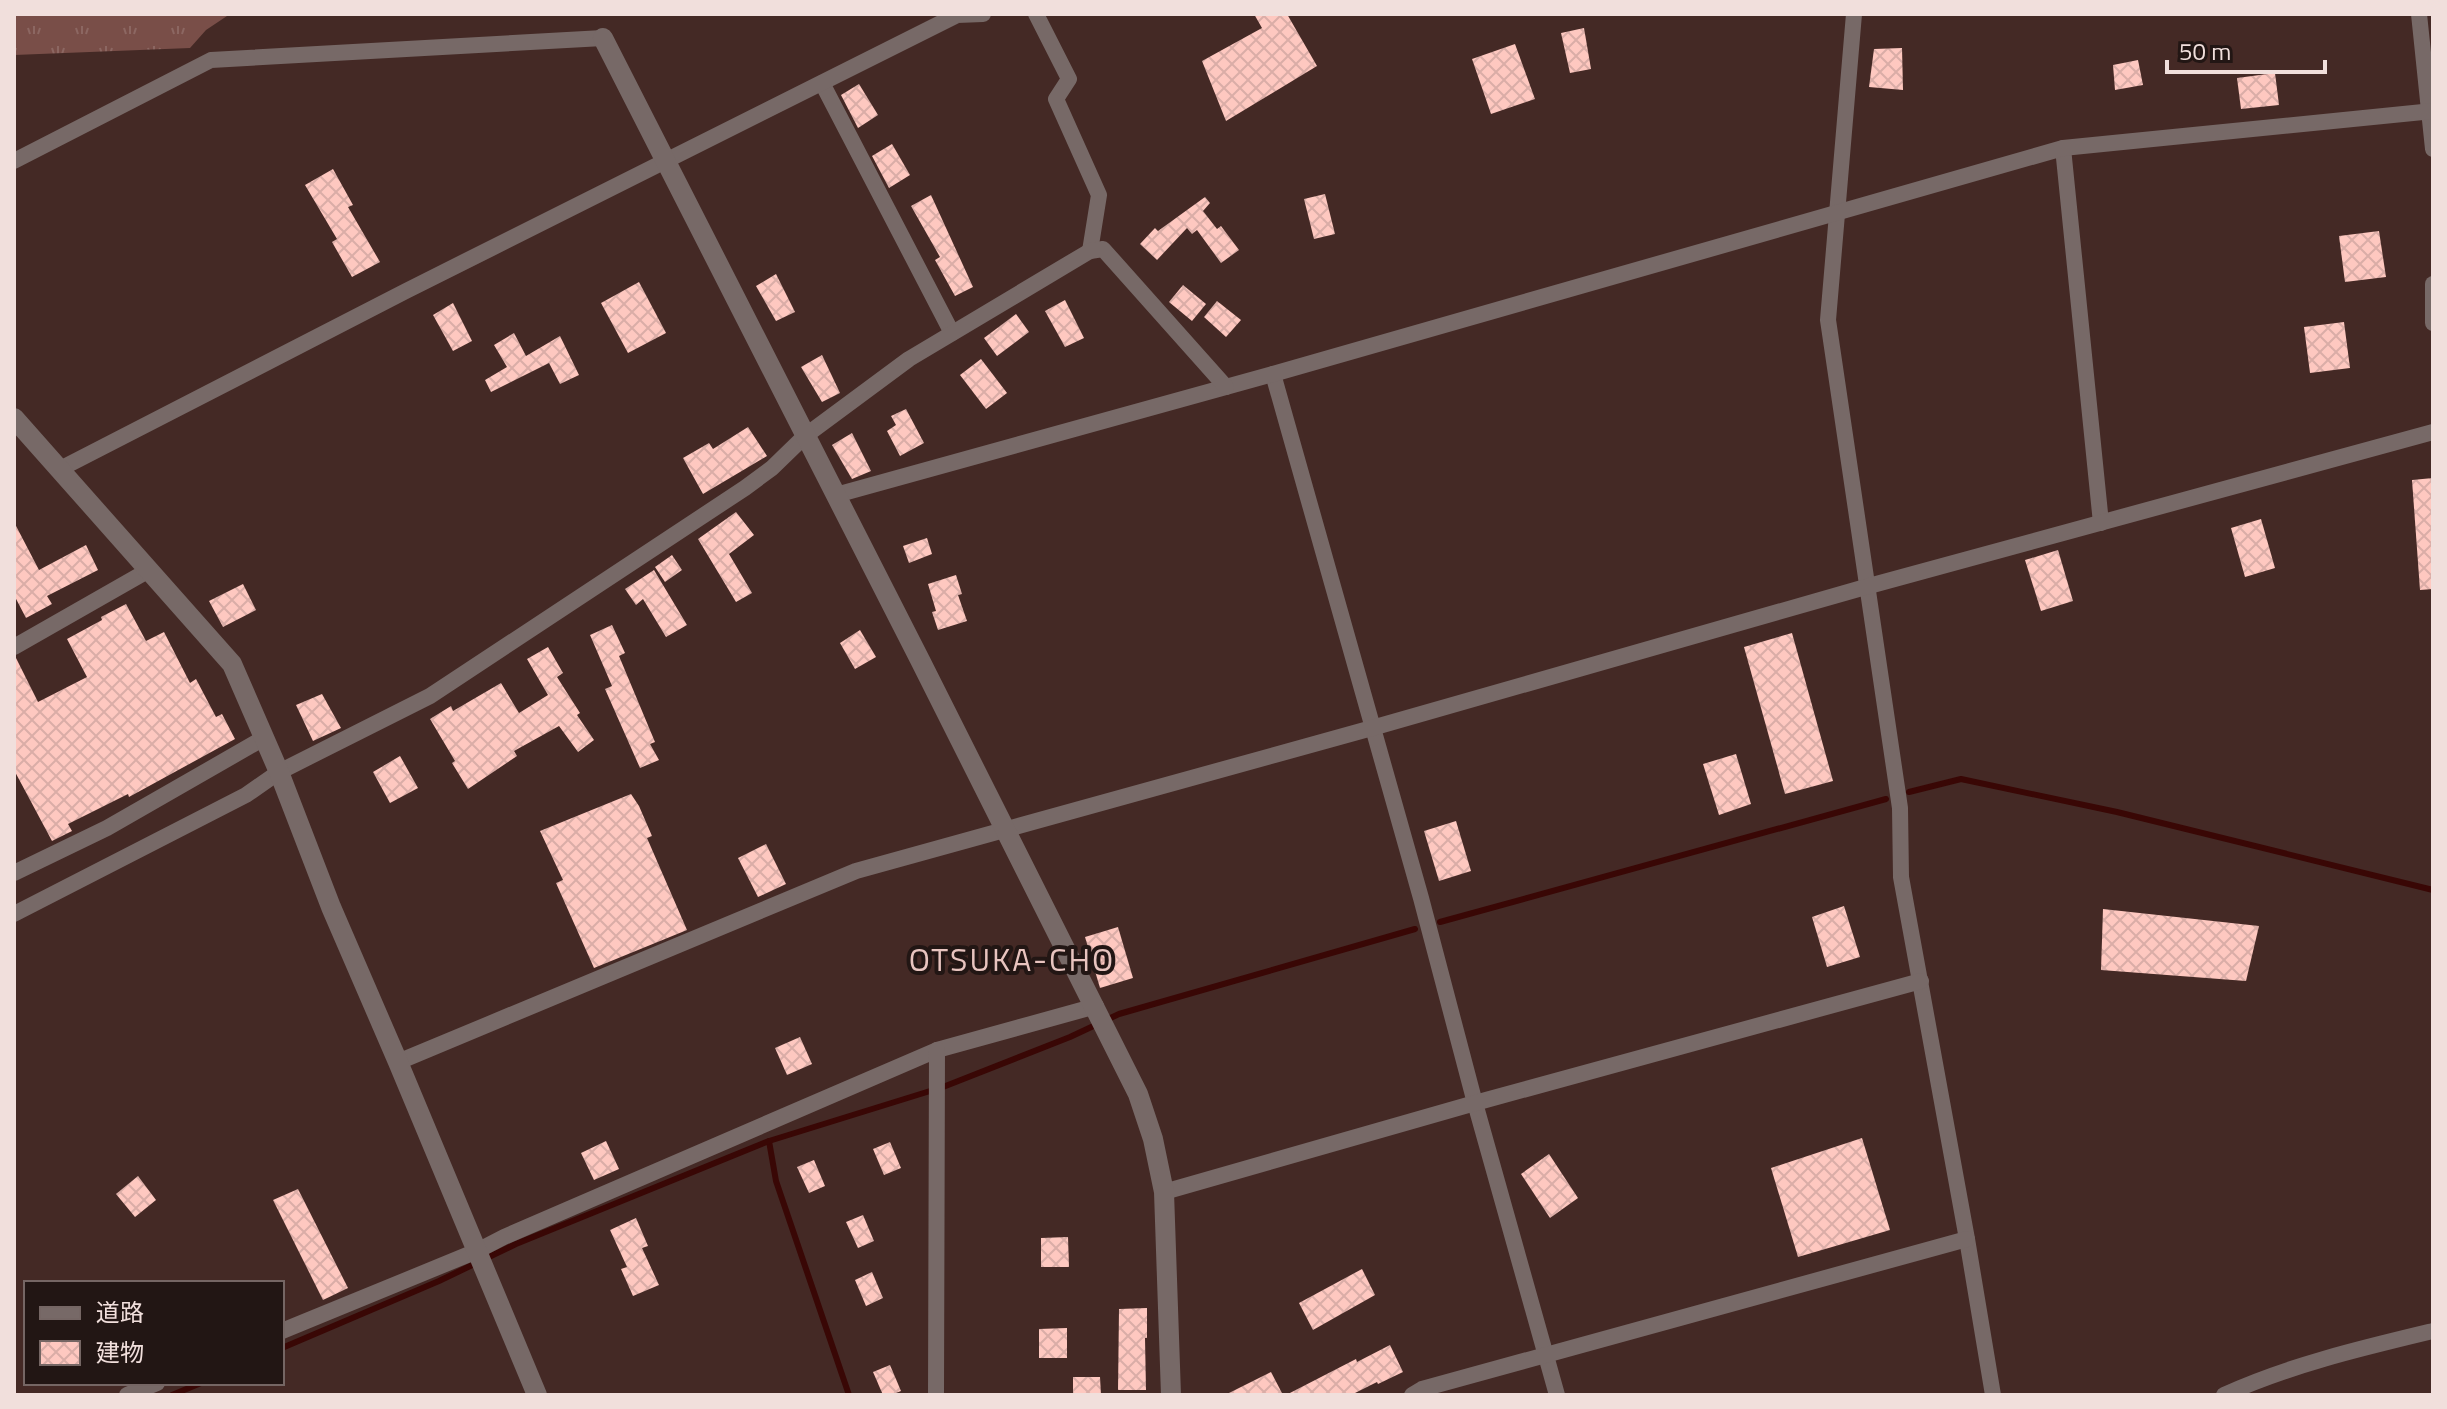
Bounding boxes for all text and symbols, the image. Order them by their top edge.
scale bar [2167,24,2325,74]
text: 50 m [2179,33,2231,69]
district label: OTSUKA-CHO [909,935,1115,983]
legend [24,1281,284,1385]
text: 道路 [96,1294,144,1330]
text: 建物 [96,1334,144,1370]

